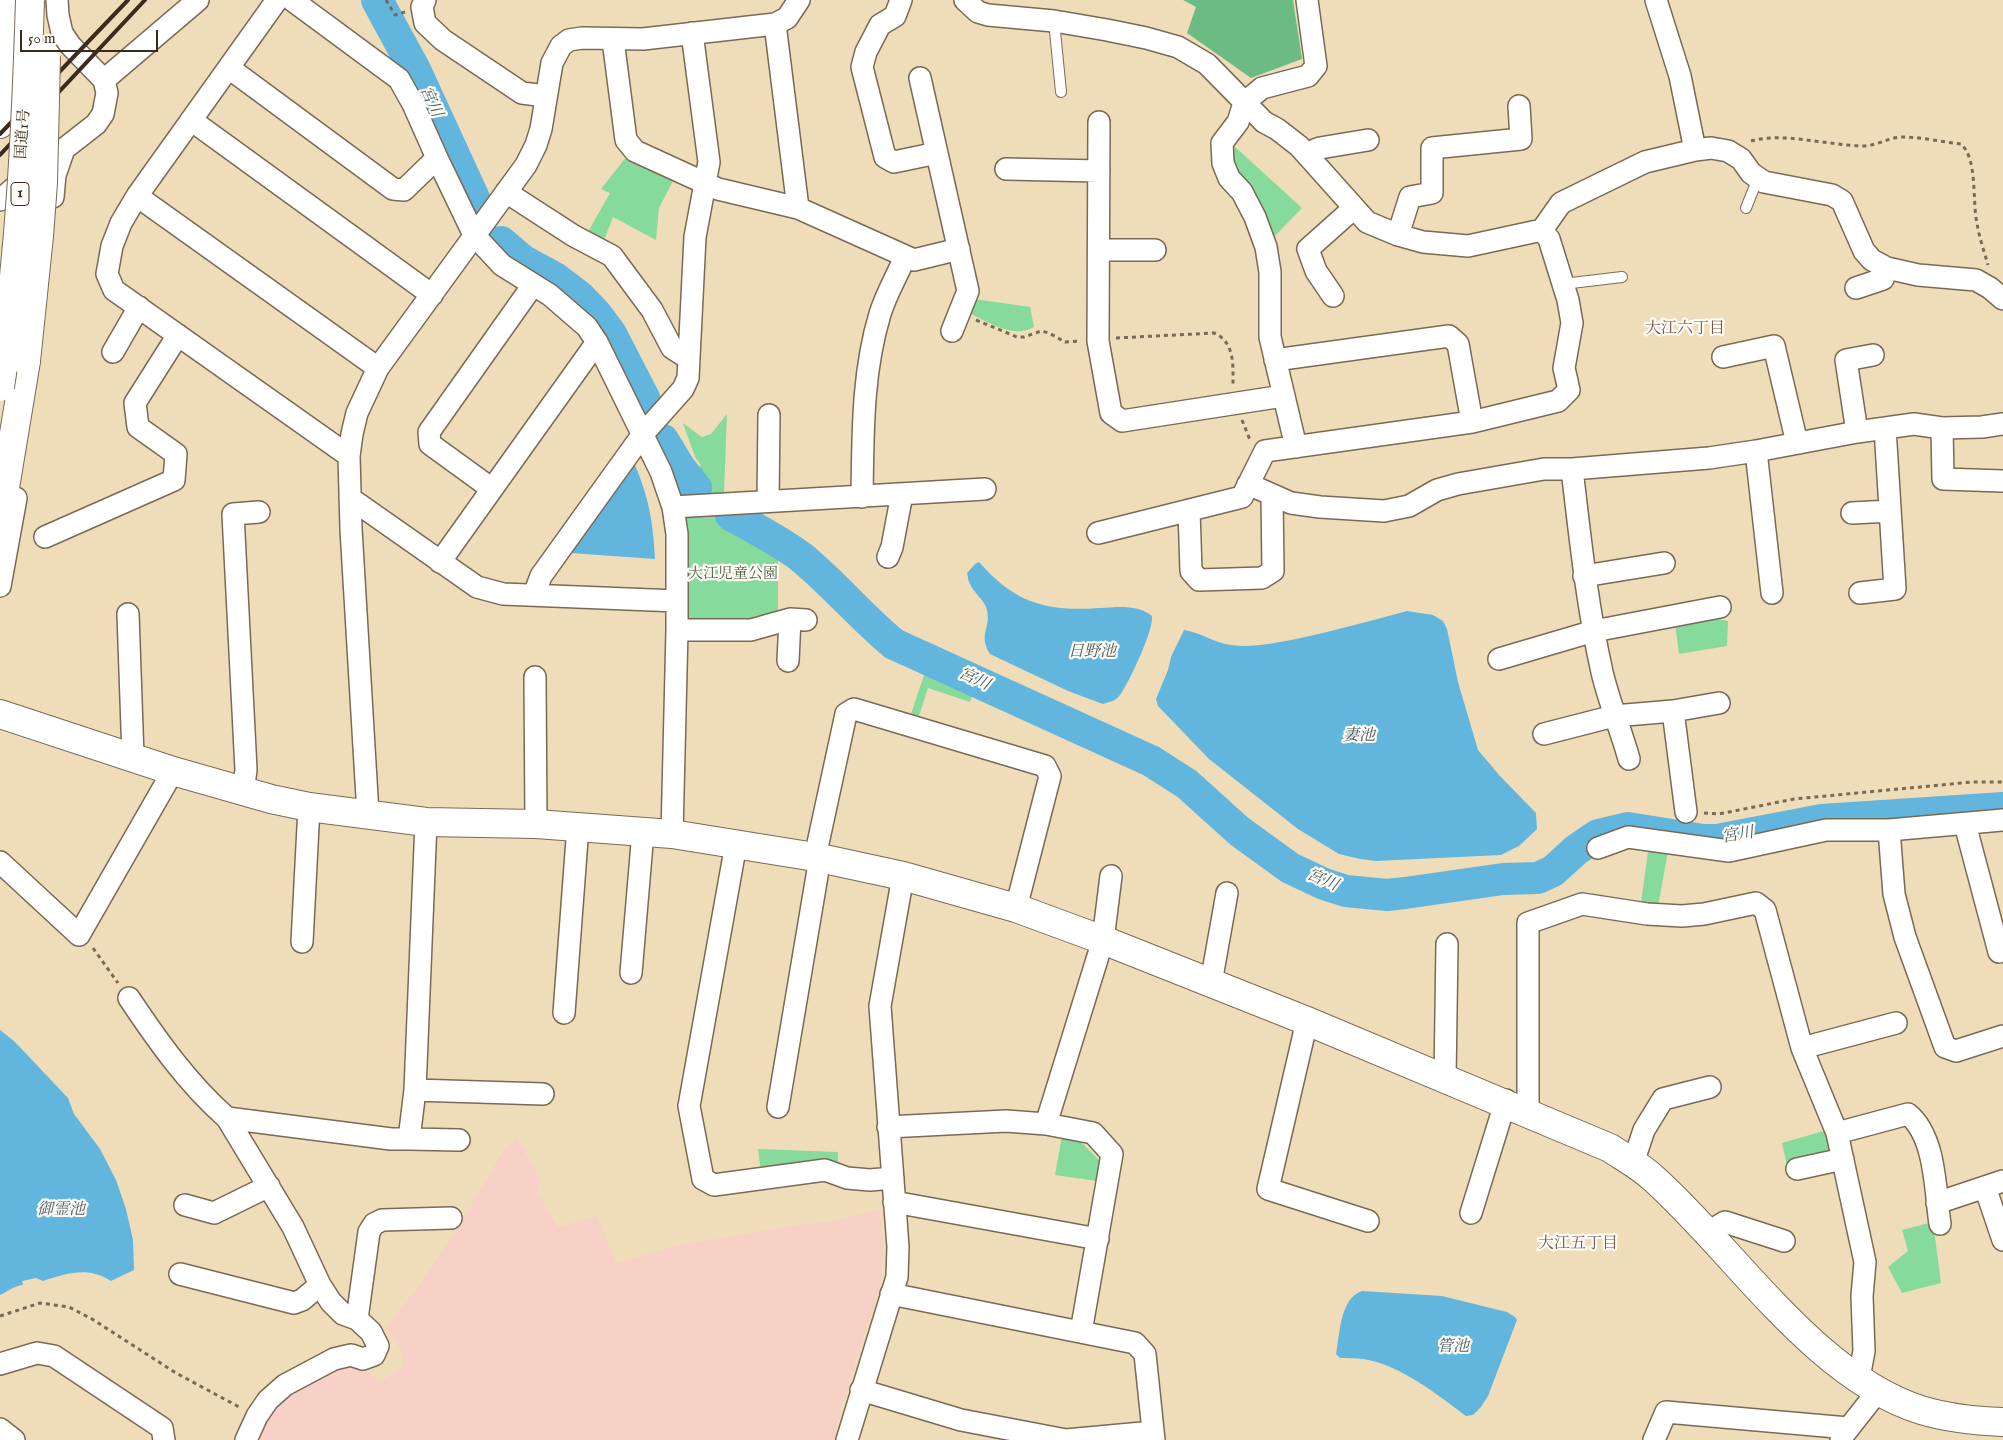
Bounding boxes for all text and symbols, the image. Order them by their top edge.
scale bar [22,20,160,52]
text: 50 m [28,29,56,48]
water label: 宮川 [415,83,445,121]
street label: 国道1号 [13,108,35,160]
road number: 1 [11,182,29,205]
district label: 大江六丁目 [1645,320,1725,340]
park label: 大江児童公園 [688,566,778,584]
water label: 日野池 [1068,643,1116,663]
water label: 宮川 [955,665,993,695]
water label: 妻池 [1343,727,1375,747]
water label: 宮川 [1721,824,1755,848]
water label: 宮川 [1304,866,1340,896]
water label: 御霊池 [37,1201,85,1221]
district label: 大江五丁目 [1538,1235,1618,1255]
water label: 管池 [1437,1338,1469,1358]

